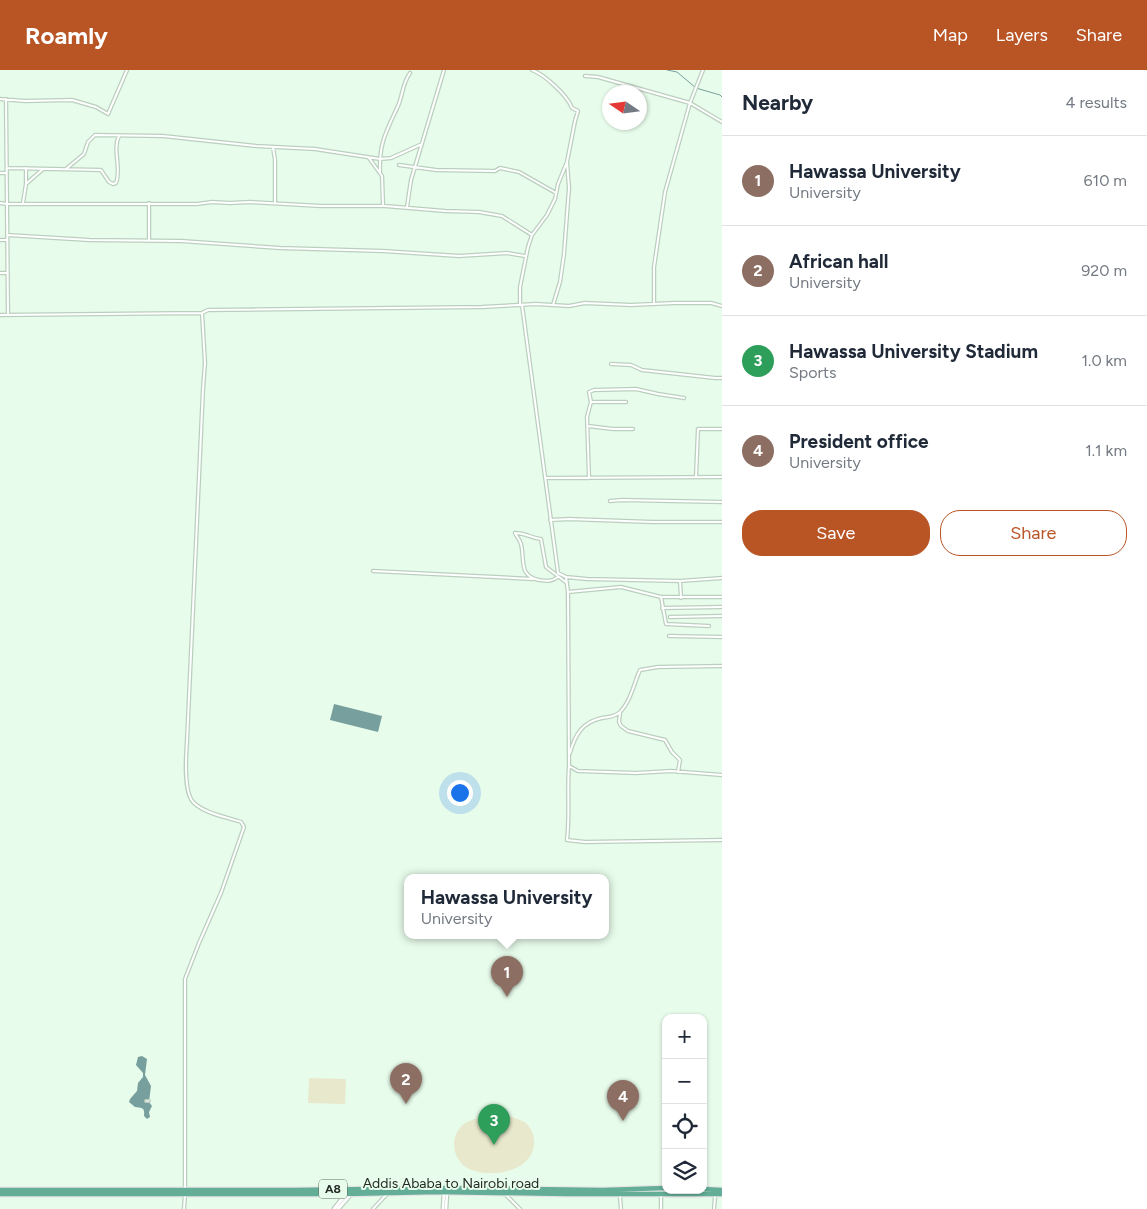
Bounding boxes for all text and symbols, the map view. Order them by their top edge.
text: Roamly [25,21,108,50]
text: Map [933,24,968,46]
text: Layers [996,24,1048,46]
text: Share [1076,24,1122,46]
north arrow [602,85,647,130]
text: Nearby [742,90,813,115]
text: 4 results [1066,93,1127,112]
text: Hawassa University [789,160,961,183]
text: 1 [755,171,761,190]
text: 610 m [1084,171,1127,190]
text: University [789,183,861,202]
text: African hall [789,250,888,273]
text: 2 [753,261,763,280]
text: 920 m [1081,261,1127,280]
text: University [789,273,861,292]
text: Hawassa University Stadium [789,340,1038,363]
text: 3 [754,351,762,370]
text: 1.0 km [1081,351,1127,370]
text: Sports [789,363,836,382]
text: President office [789,430,929,453]
text: 4 [753,441,763,460]
text: 1.1 km [1085,441,1127,460]
text: University [789,453,861,472]
button: Save [742,510,930,556]
button: Share [940,510,1127,556]
your location [447,780,473,806]
popup [404,874,609,939]
text: Hawassa University [421,886,592,909]
text: University [421,909,493,928]
pin: 1 [491,956,523,997]
map controls [662,1014,707,1194]
button: + [662,1014,707,1059]
button: − [662,1059,707,1104]
pin: 2 [390,1063,422,1104]
pin: 4 [607,1080,639,1121]
pin: 3 [478,1104,510,1145]
button: locate [662,1104,707,1149]
button: layers [662,1149,707,1194]
street label: Addis Ababa to Nairobi road [363,1175,539,1192]
road number: A8 [319,1180,347,1198]

